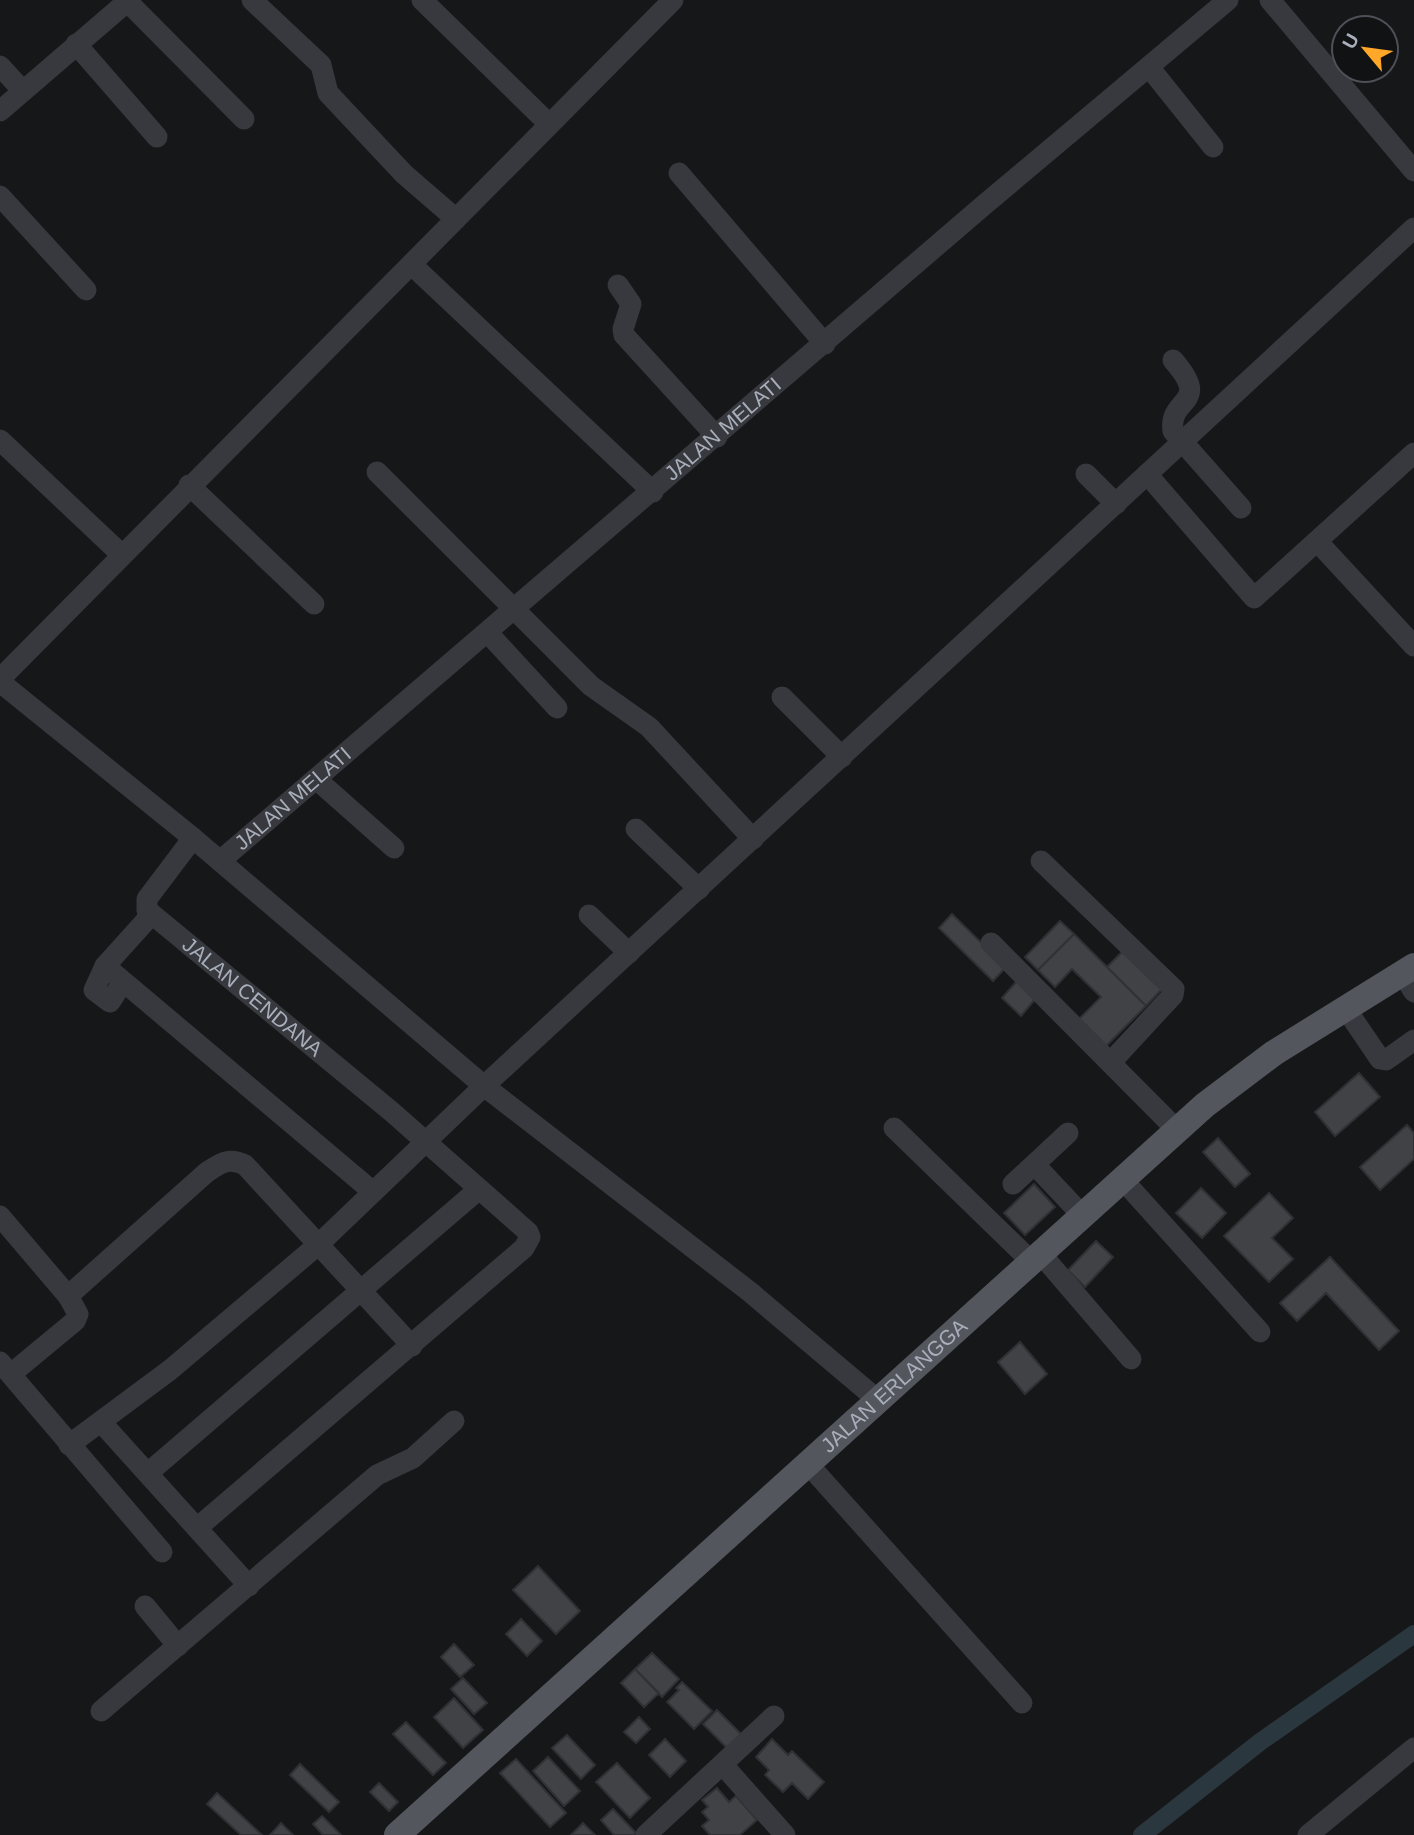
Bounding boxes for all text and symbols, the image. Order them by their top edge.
north arrow [1330,14,1400,84]
text: U [1338,30,1363,52]
street label: JALAN MELATI [660,373,785,485]
street label: JALAN MELATI [230,742,355,854]
street label: JALAN CENDANA [178,932,327,1061]
street label: JALAN ERLANGGA [816,1314,971,1457]

